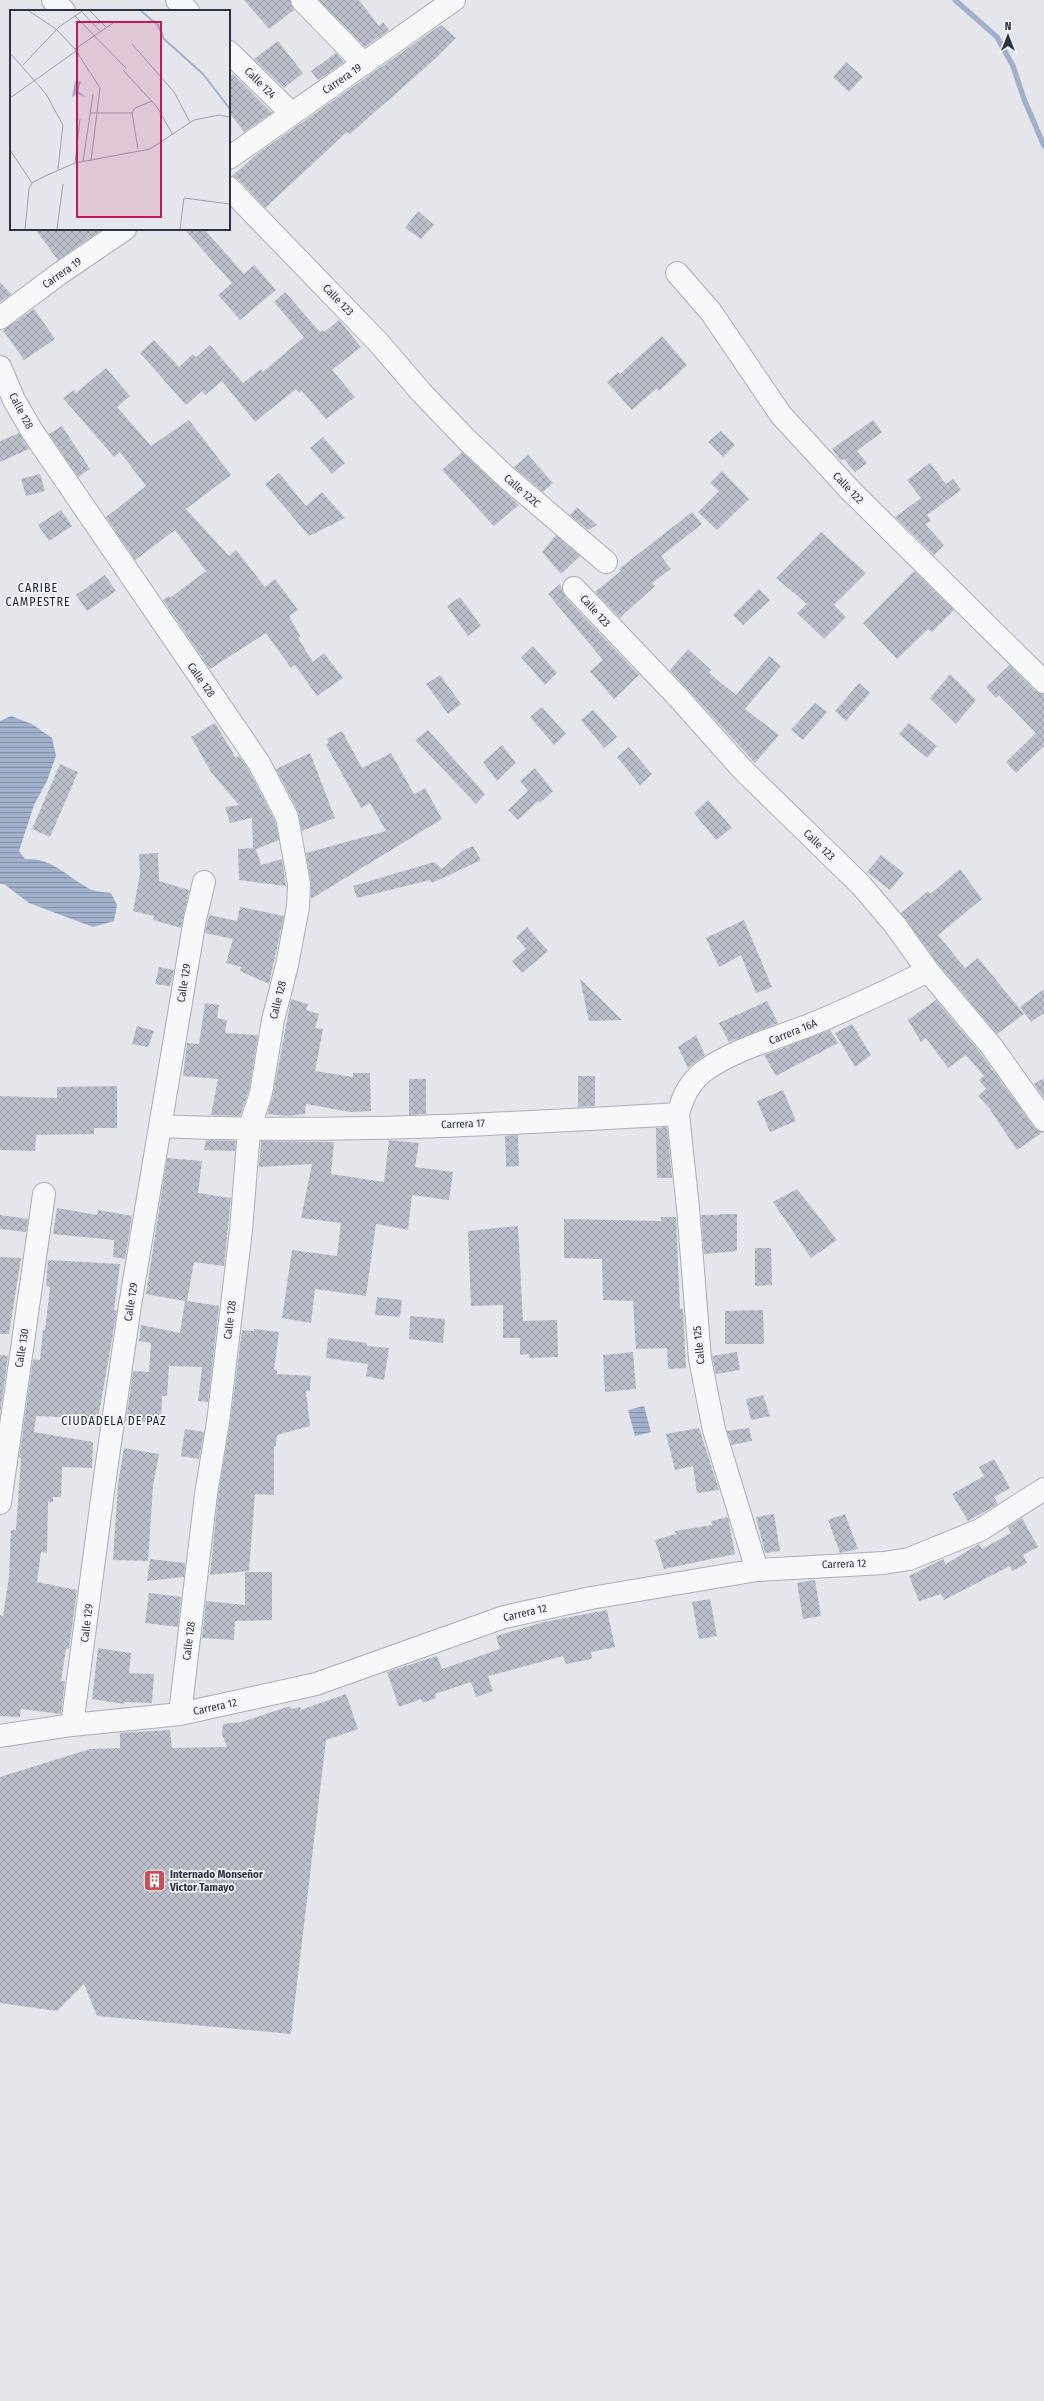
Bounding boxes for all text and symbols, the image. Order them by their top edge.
inset map [10,10,230,230]
north arrow [988,16,1028,56]
text: N [1005,20,1011,33]
street label: Carrera 19 [320,61,364,97]
street label: Calle 124 [242,65,279,102]
street label: Carrera 19 [40,255,84,291]
street label: Calle 123 [320,282,356,318]
street label: Calle 128 [6,391,36,432]
street label: Calle 122 [830,470,866,506]
street label: Calle 122C [501,472,543,511]
district label: CARIBE CAMPESTRE [5,581,71,609]
street label: Calle 123 [577,592,613,630]
street label: Calle 128 [184,660,218,700]
street label: Calle 123 [801,827,837,863]
street label: Calle 129 [175,963,193,1003]
street label: Calle 128 [267,979,289,1021]
street label: Carrera 16A [767,1016,819,1048]
street label: Carrera 17 [441,1117,486,1131]
street label: Calle 129 [122,1282,140,1322]
street label: Calle 128 [221,1299,239,1340]
street label: Calle 125 [691,1325,707,1365]
street label: Calle 130 [12,1327,32,1369]
district label: CIUDADELA DE PAZ [61,1414,167,1428]
street label: Carrera 12 [822,1557,866,1571]
street label: Carrera 12 [502,1602,548,1624]
street label: Calle 129 [78,1603,96,1643]
street label: Calle 128 [180,1620,198,1661]
street label: Carrera 12 [192,1696,238,1718]
building icon: Internado Monseñor Victor Tamayo [141,1867,167,1893]
place label: Internado Monseñor Victor Tamayo [169,1868,264,1894]

